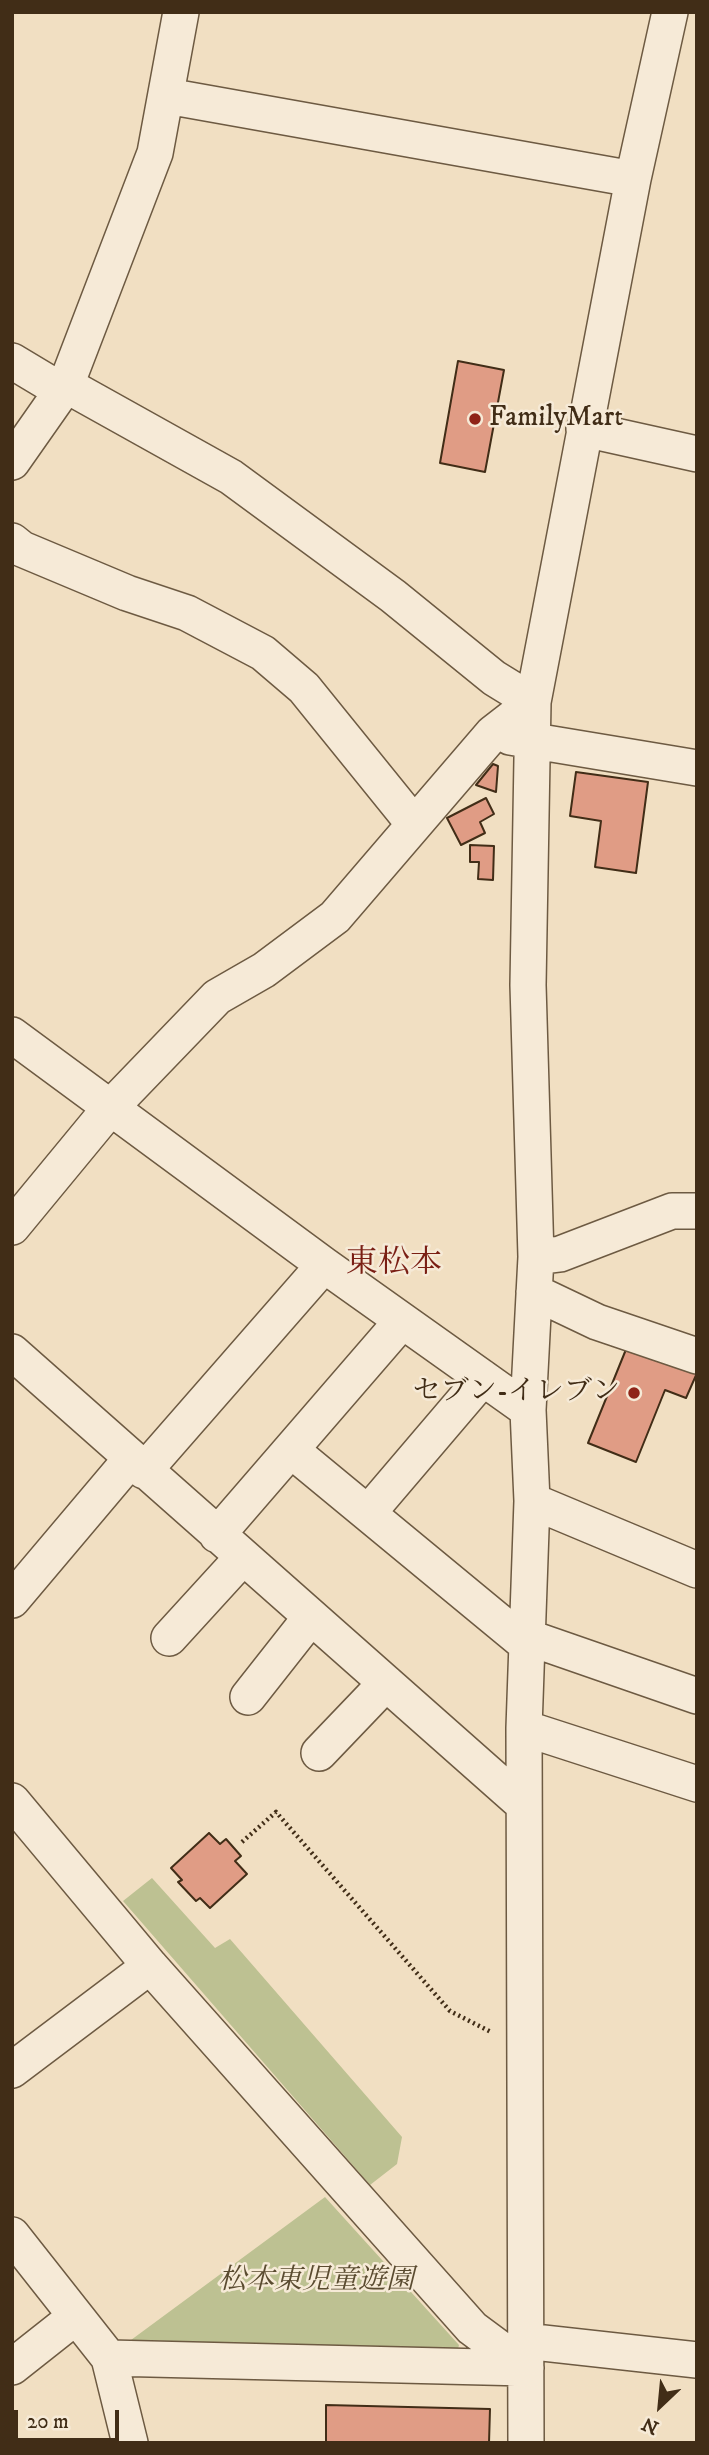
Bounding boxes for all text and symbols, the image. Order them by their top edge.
place label: FamilyMart [489,402,623,436]
marker: FamilyMart [467,411,483,427]
district label: 東松本 [346,1246,442,1284]
place label: セブン-イレブン [413,1376,620,1410]
marker: セブン-イレブン [626,1385,642,1401]
park label: 松本東児童遊園 [218,2265,414,2299]
north arrow [625,2371,695,2441]
scale bar [18,2396,122,2440]
text: 20 m [27,2409,69,2435]
text: N [639,2412,663,2439]

